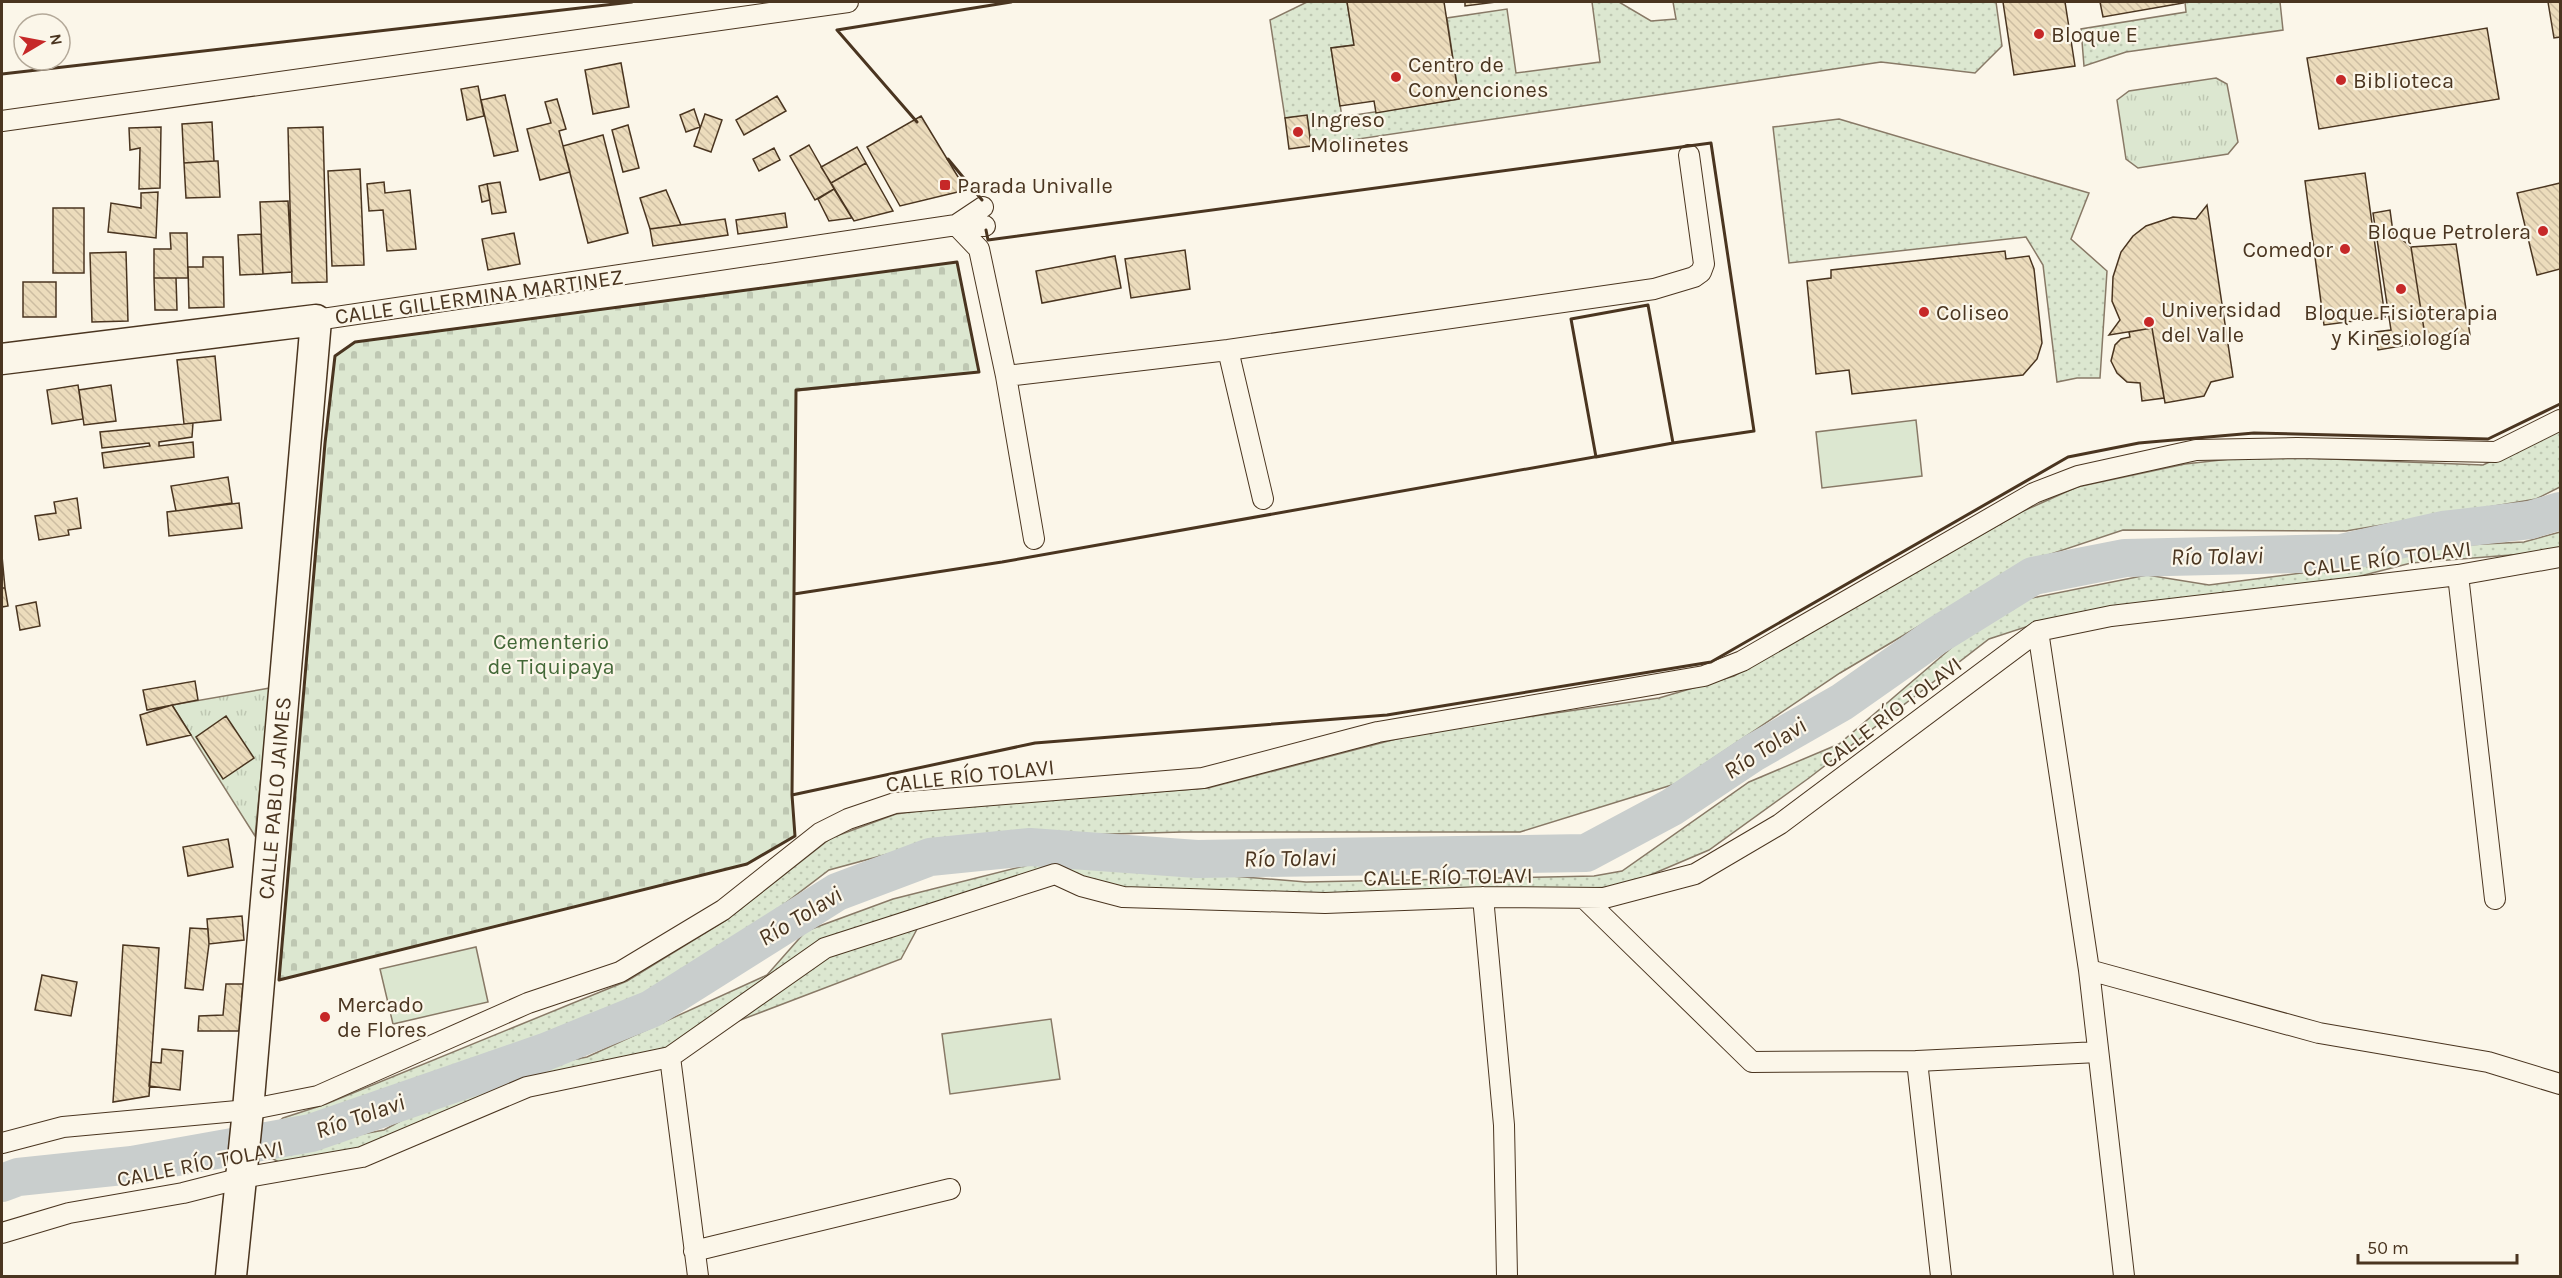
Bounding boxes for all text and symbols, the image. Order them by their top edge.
north arrow [12,12,72,72]
place label: Bloque E [2051,22,2138,48]
marker: Bloque E [2032,27,2046,41]
text: N [46,32,67,47]
place label: Centro de Convenciones [1408,52,1548,103]
place label: Biblioteca [2353,68,2454,94]
marker: Centro de Convenciones [1389,70,1403,84]
marker: Biblioteca [2334,73,2348,87]
place label: Ingreso Molinetes [1310,107,1409,158]
marker: Ingreso Molinetes [1291,125,1305,139]
place label: Parada Univalle [957,173,1113,199]
marker: Parada Univalle [938,178,952,192]
place label: Bloque Petrolera [2367,219,2531,245]
marker: Bloque Petrolera [2536,224,2550,238]
place label: Comedor [2243,237,2333,263]
marker: Comedor [2338,242,2352,256]
street label: CALLE GILLERMINA MARTINEZ [333,264,625,330]
marker: Bloque Fisioterapia y Kinesiología [2394,282,2408,296]
place label: Universidad del Valle [2161,297,2282,348]
place label: Coliseo [1936,300,2009,326]
place label: Bloque Fisioterapia y Kinesiología [2304,300,2498,351]
marker: Coliseo [1917,305,1931,319]
marker: Universidad del Valle [2142,315,2156,329]
street label: CALLE RÍO TOLAVI [2301,535,2473,582]
water label: Río Tolavi [2170,541,2264,571]
park label: Cementerio de Tiquipaya [487,629,615,680]
street label: CALLE RÍO TOLAVI [1816,651,1967,774]
street label: CALLE PABLO JAIMES [253,696,297,901]
water label: Río Tolavi [1718,711,1812,785]
street label: CALLE RÍO TOLAVI [884,753,1056,798]
water label: Río Tolavi [1243,843,1337,873]
street label: CALLE RÍO TOLAVI [1363,862,1533,891]
water label: Río Tolavi [753,880,847,952]
place label: Mercado de Flores [337,992,427,1043]
marker: Mercado de Flores [318,1010,332,1024]
water label: Río Tolavi [311,1088,409,1144]
street label: CALLE RÍO TOLAVI [114,1134,286,1193]
scale bar [2358,1227,2517,1265]
text: 50 m [2367,1237,2409,1259]

